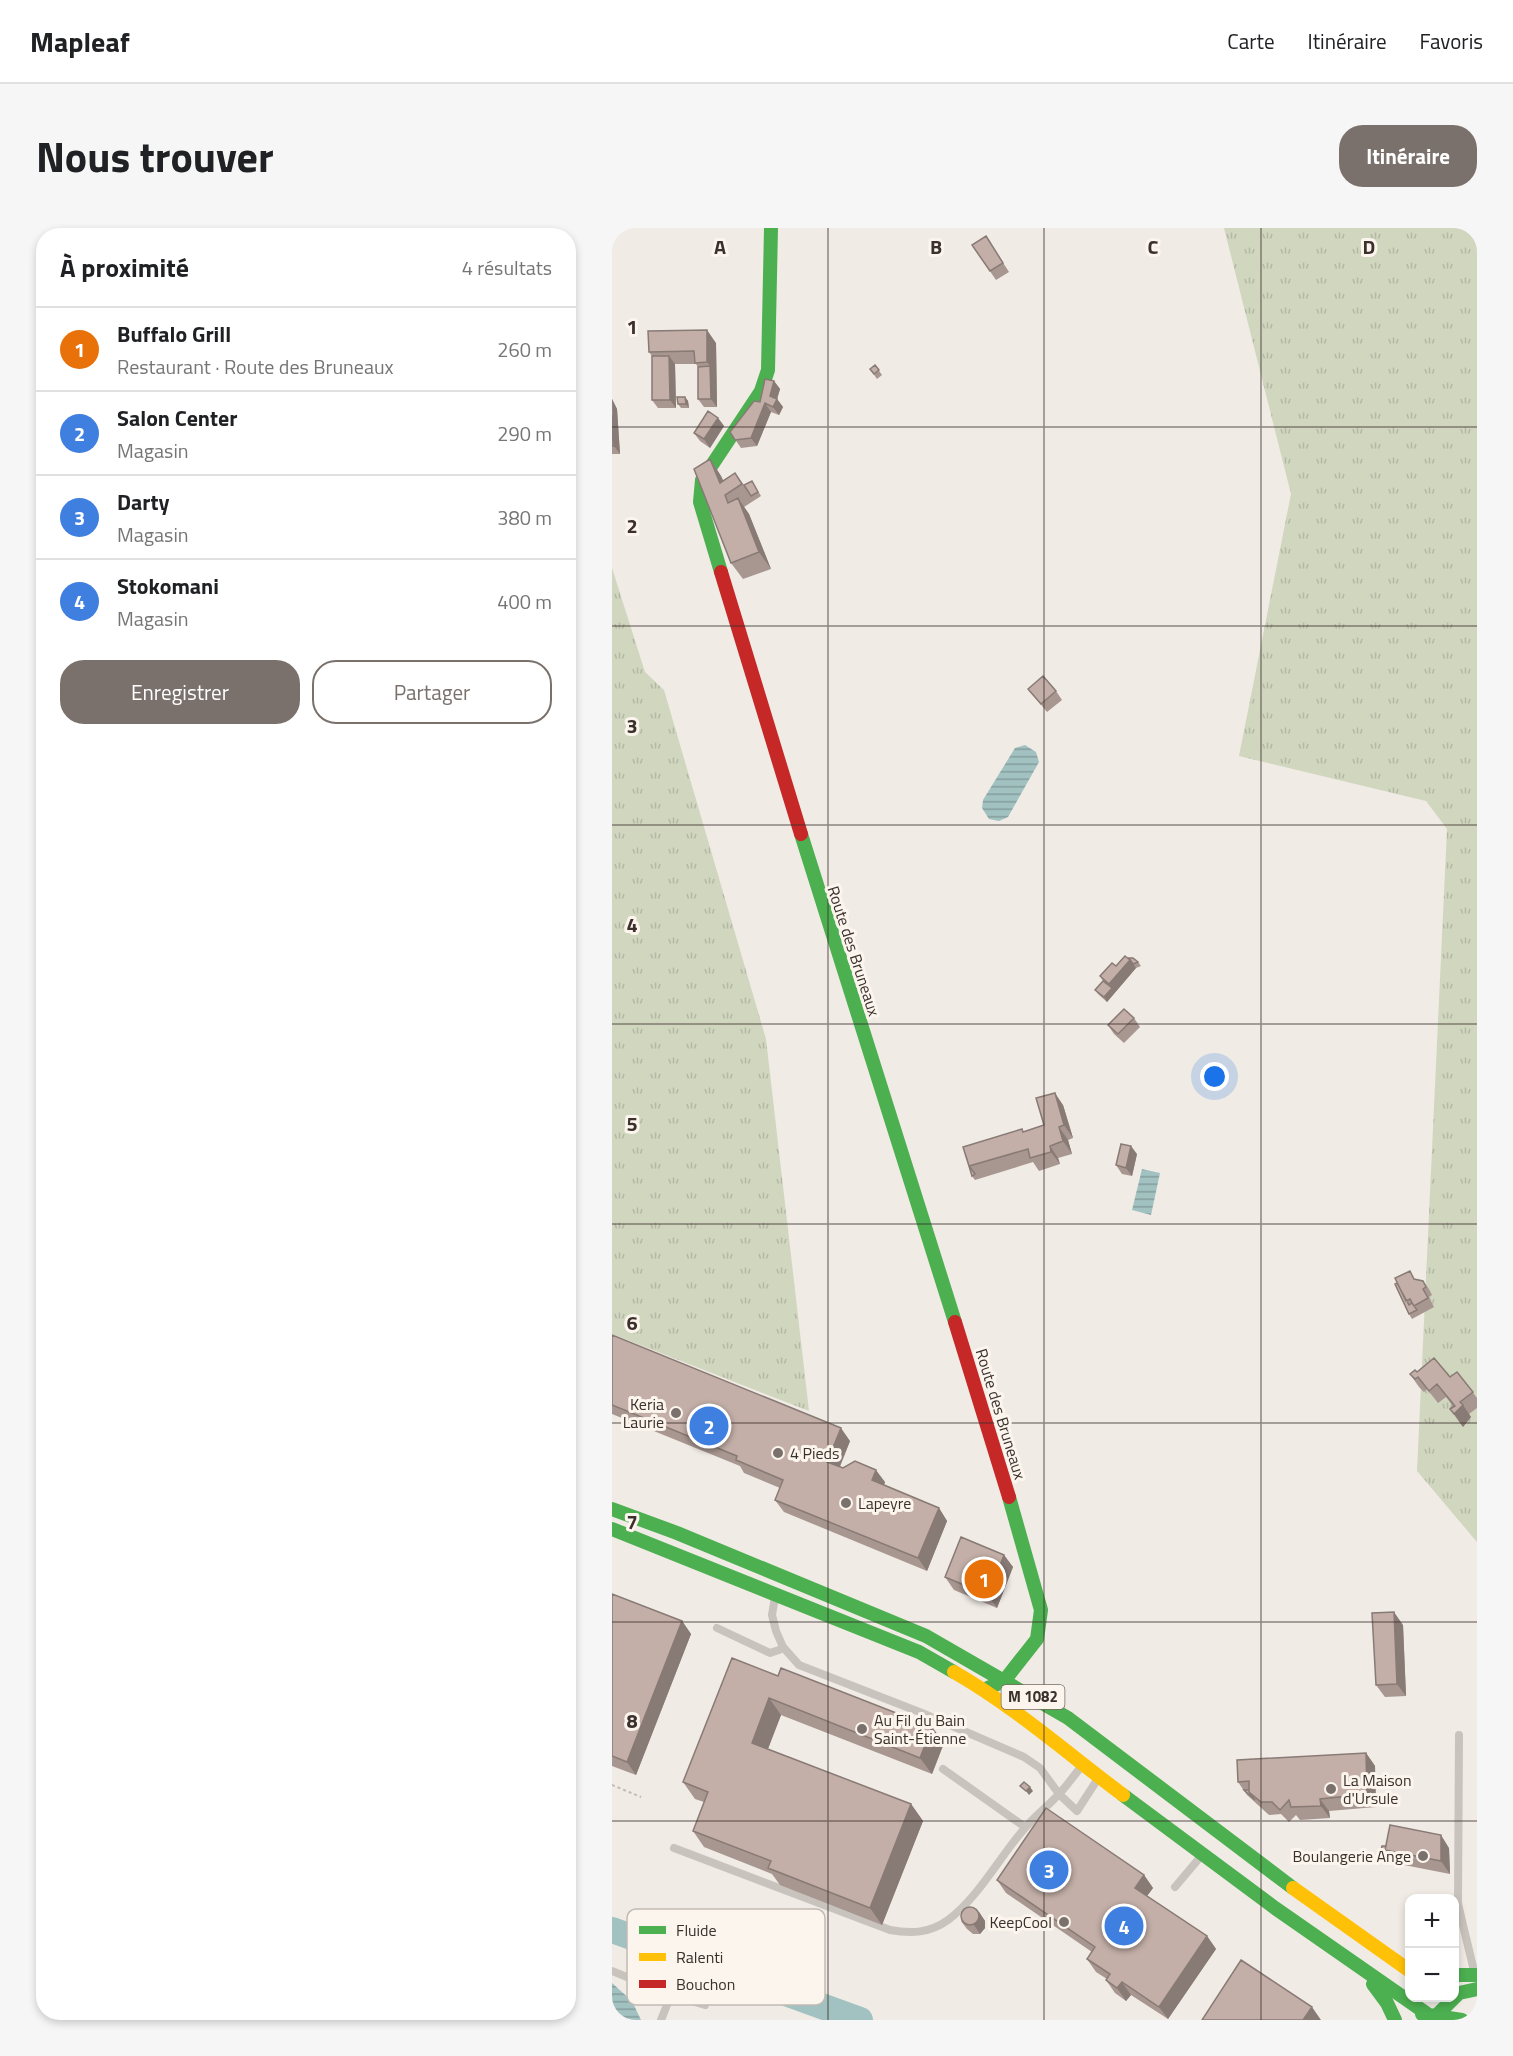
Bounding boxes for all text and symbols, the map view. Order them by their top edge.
text: Mapleaf [30,20,130,63]
text: Carte [1227,25,1275,57]
text: Itinéraire [1308,25,1387,57]
text: Favoris [1420,25,1483,57]
text: Nous trouver [36,124,274,188]
button: Itinéraire [1339,125,1477,187]
text: A [714,231,726,262]
text: B [930,231,942,262]
text: C [1148,231,1159,262]
text: D [1363,231,1375,262]
text: À proximité [60,248,189,287]
text: 4 résultats [462,252,552,283]
text: 1 [626,311,638,342]
text: Buffalo Grill [117,317,231,351]
text: 1 [74,334,85,365]
text: 260 m [497,334,552,365]
text: Restaurant · Route des Bruneaux [117,351,394,382]
text: Salon Center [117,401,237,435]
text: 2 [74,418,85,449]
text: 290 m [497,418,552,449]
text: Magasin [117,435,189,466]
text: Darty [117,485,169,519]
text: 3 [74,502,85,533]
text: 380 m [497,502,552,533]
text: 2 [626,510,638,541]
text: Magasin [117,519,189,550]
text: Stokomani [117,569,219,603]
text: 4 [74,586,85,617]
text: 400 m [497,586,552,617]
text: Magasin [117,603,189,634]
button: Enregistrer [60,660,300,724]
button: Partager [312,660,552,724]
text: 3 [626,710,638,741]
street label: Route des Bruneaux [822,883,886,1019]
text: 4 [626,909,638,940]
your location [1200,1062,1229,1091]
text: 5 [626,1108,638,1139]
text: 6 [626,1307,638,1338]
street label: Route des Bruneaux [970,1346,1032,1482]
place label: Keria Laurie [623,1392,664,1434]
pin: 2 [690,1404,728,1448]
marker: Keria Laurie [669,1406,683,1420]
place label: 4 Pieds [790,1441,839,1465]
marker: 4 Pieds [771,1446,785,1460]
place label: Lapeyre [858,1491,911,1515]
marker: Lapeyre [839,1496,853,1510]
text: 7 [626,1506,638,1537]
pin: 1 [964,1556,1004,1602]
road number: M 1082 [1002,1685,1064,1709]
text: 8 [626,1705,638,1736]
place label: Au Fil du Bain Saint-Étienne [874,1708,966,1750]
marker: Au Fil du Bain Saint-Étienne [855,1722,869,1736]
place label: La Maison d'Ursule [1343,1768,1412,1810]
marker: La Maison d'Ursule [1324,1782,1338,1796]
place label: Boulangerie Ange [1293,1844,1411,1868]
pin: 3 [1030,1848,1068,1892]
marker: Boulangerie Ange [1416,1849,1430,1863]
map controls [1405,1894,1459,2002]
button: + [1405,1894,1459,1948]
pin: 4 [1104,1904,1144,1948]
legend [627,1909,825,2005]
place label: KeepCool [989,1910,1052,1934]
marker: KeepCool [1057,1915,1071,1929]
text: Fluide [676,1918,717,1942]
text: Ralenti [676,1945,723,1969]
button: − [1405,1948,1459,2002]
text: Bouchon [676,1972,735,1996]

